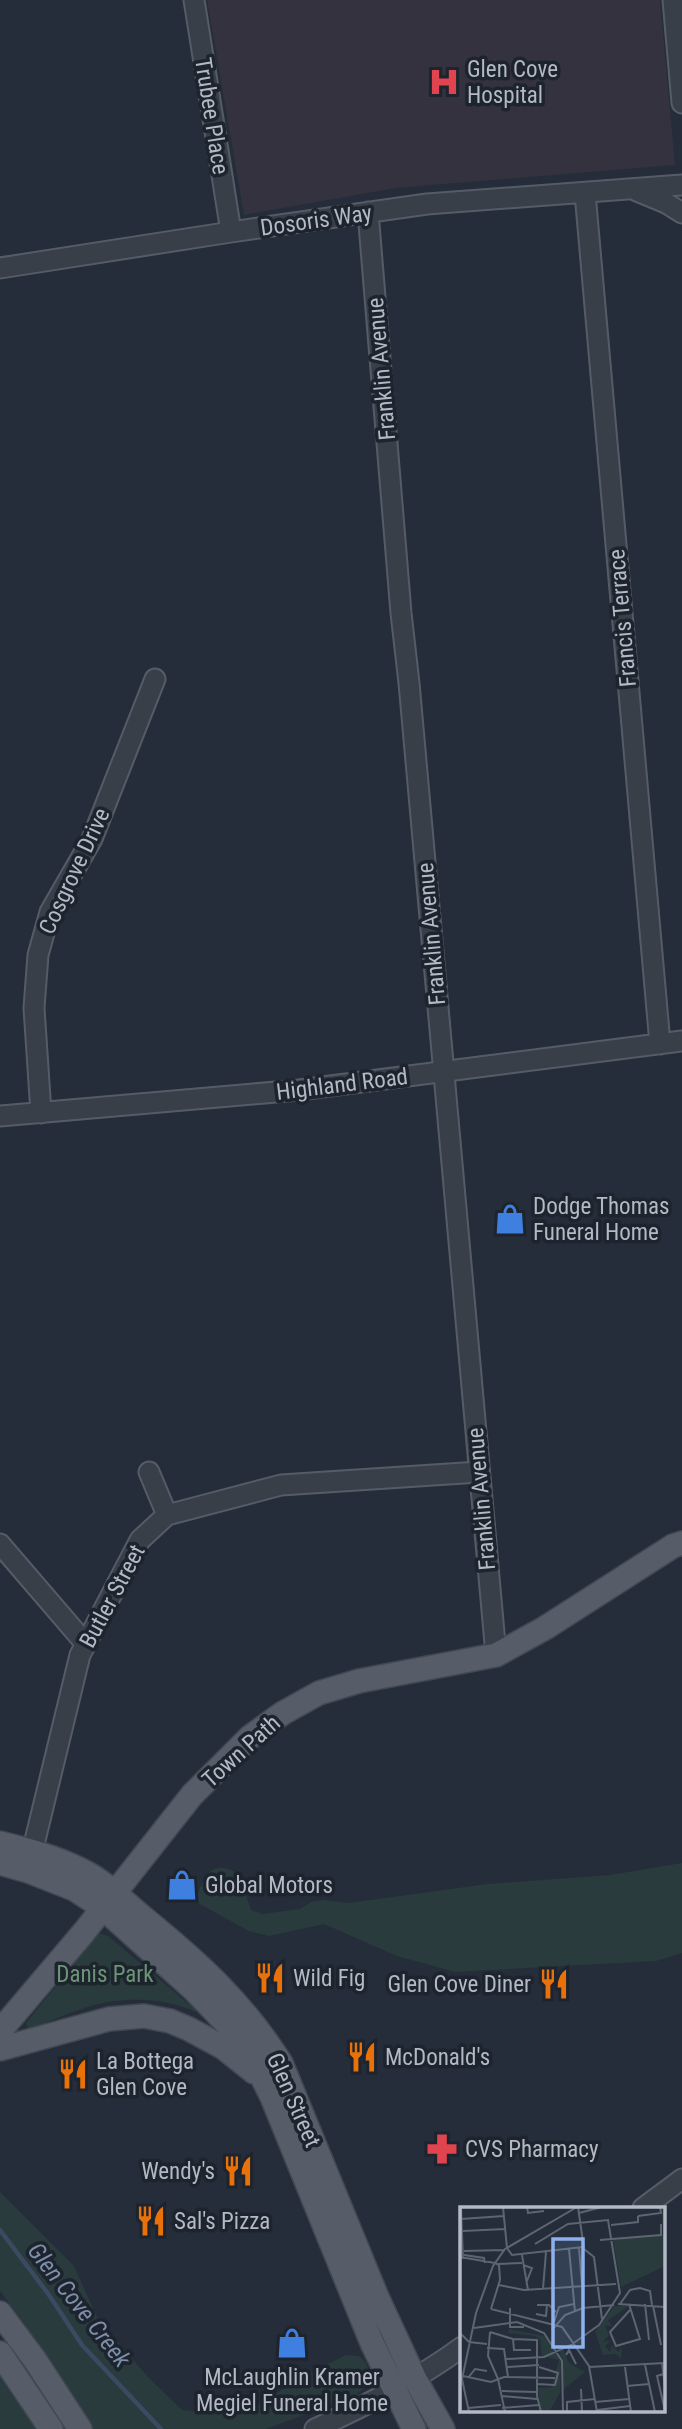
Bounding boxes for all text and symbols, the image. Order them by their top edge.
street label: Trubee Place [189,56,234,176]
place label: Glen Cove Hospital [467,56,558,109]
hospital icon: Glen Cove Hospital [427,65,461,99]
street label: Dosoris Way [259,199,374,242]
street label: Franklin Avenue [362,297,401,441]
street label: Francis Terrace [603,548,642,688]
street label: Cosgrove Drive [33,804,115,939]
street label: Franklin Avenue [412,862,451,1006]
street label: Highland Road [275,1063,409,1106]
place label: Dodge Thomas Funeral Home [533,1193,669,1246]
shop icon: Dodge Thomas Funeral Home [493,1202,527,1236]
street label: Franklin Avenue [462,1427,501,1571]
street label: Butler Street [74,1540,151,1652]
street label: Town Path [197,1709,286,1793]
shop icon: Global Motors [165,1868,199,1902]
place label: Global Motors [205,1872,333,1899]
park label: Danis Park [56,1961,154,1988]
restaurant icon: Wild Fig [253,1961,287,1995]
place label: Wild Fig [293,1965,365,1992]
restaurant icon: Glen Cove Diner [537,1967,571,2001]
place label: Glen Cove Diner [387,1971,531,1998]
restaurant icon: McDonald's [345,2040,379,2074]
place label: McDonald's [385,2044,490,2071]
place label: La Bottega Glen Cove [96,2048,194,2101]
street label: Glen Street [261,2049,326,2151]
restaurant icon: La Bottega Glen Cove [56,2057,90,2091]
pharmacy icon: CVS Pharmacy [425,2132,459,2166]
place label: CVS Pharmacy [465,2136,599,2163]
restaurant icon: Wendy's [221,2154,255,2188]
place label: Wendy's [141,2158,215,2185]
restaurant icon: Sal's Pizza [134,2204,168,2238]
inset map [460,2207,664,2412]
place label: Sal's Pizza [174,2208,270,2235]
water label: Glen Cove Creek [22,2237,137,2373]
shop icon: McLaughlin Kramer Megiel Funeral Home [275,2326,309,2360]
place label: McLaughlin Kramer Megiel Funeral Home [196,2364,388,2417]

